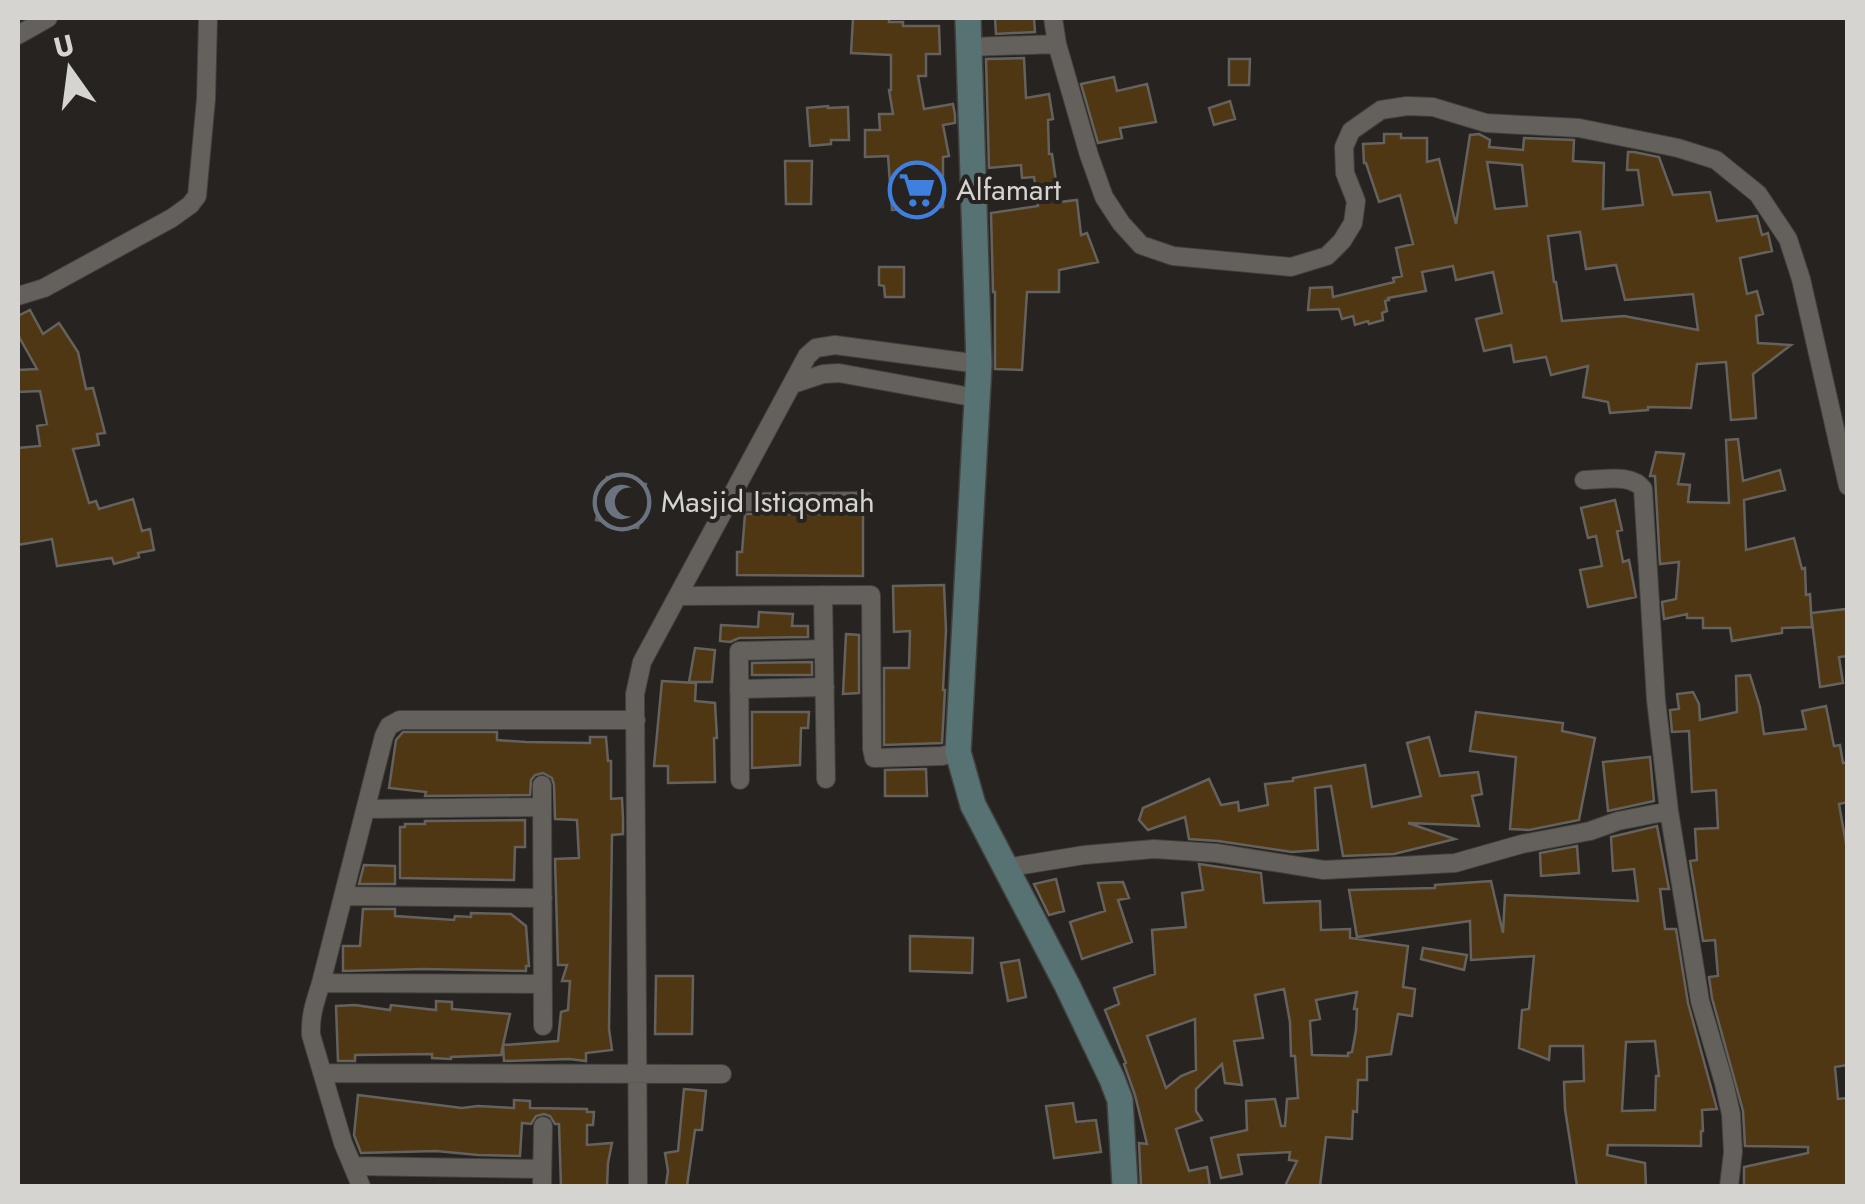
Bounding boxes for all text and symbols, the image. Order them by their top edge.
north arrow [20,20,120,120]
text: U [50,24,79,68]
supermarket icon: Alfamart [887,160,947,220]
place label: Alfamart [956,168,1062,211]
mosque icon: Masjid Istiqomah [592,472,652,532]
place label: Masjid Istiqomah [661,480,875,523]

